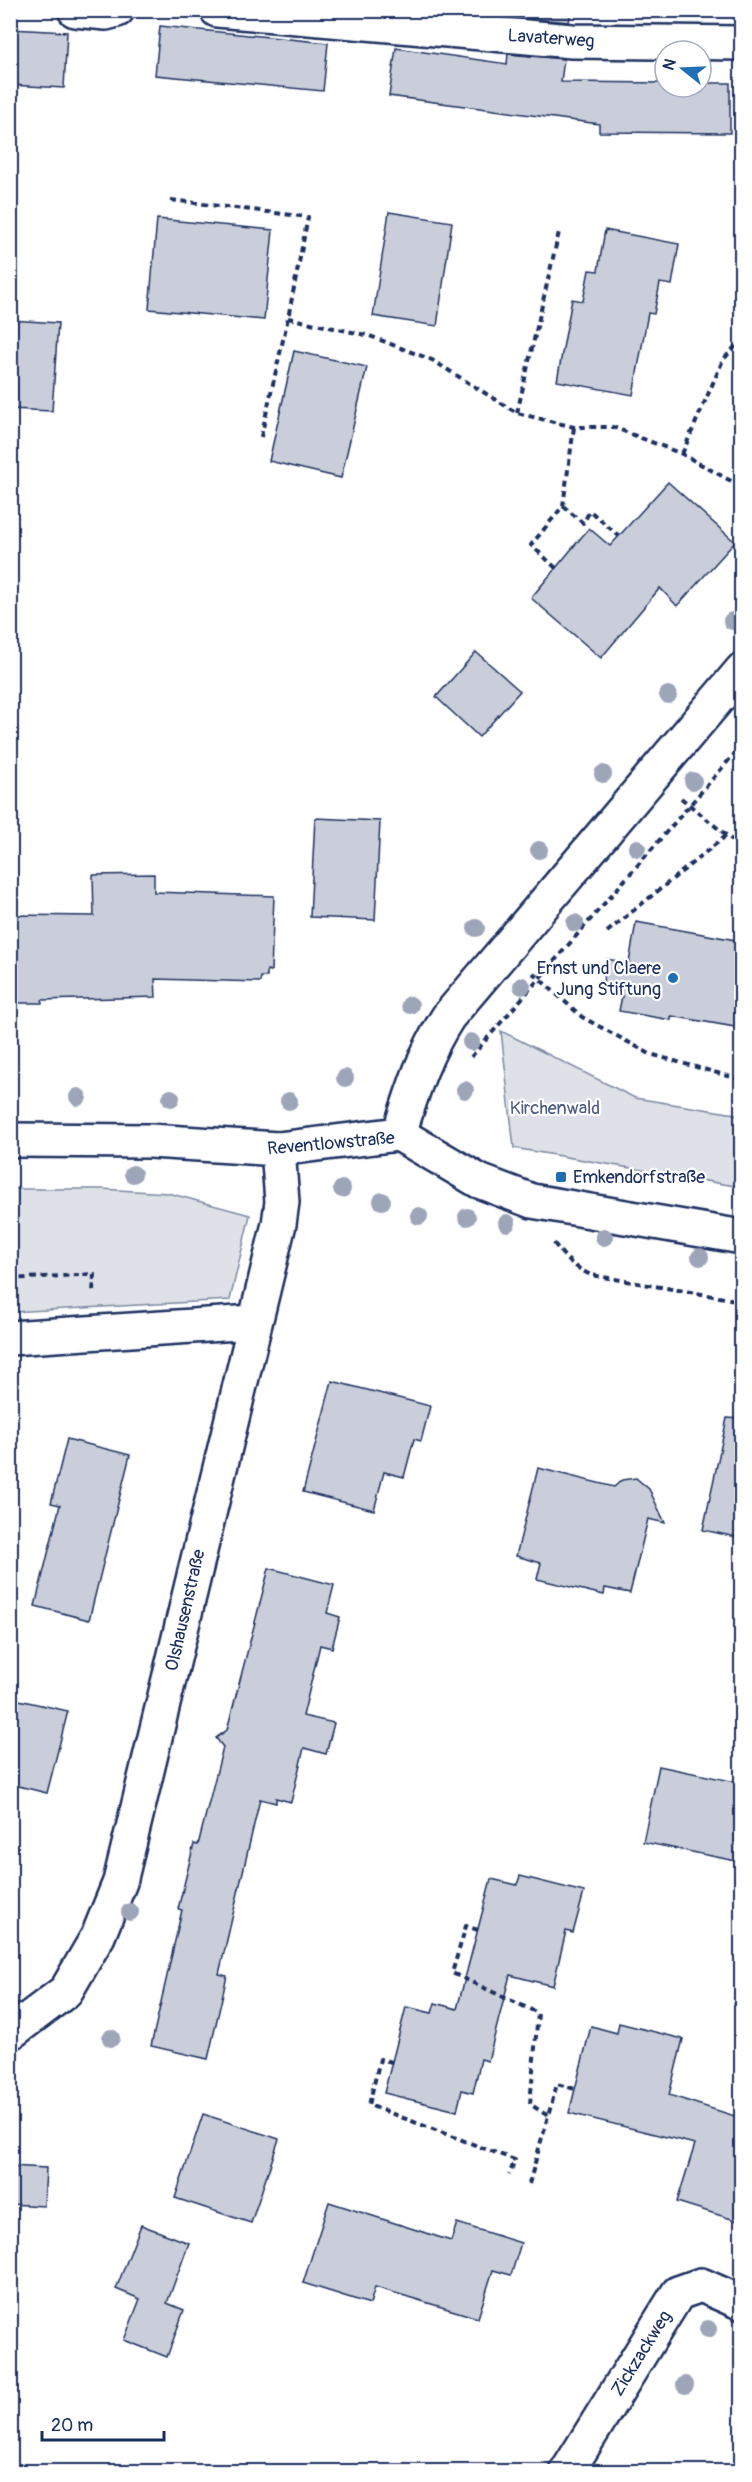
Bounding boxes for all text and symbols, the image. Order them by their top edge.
street label: Lavaterweg [507,24,595,53]
north arrow [653,39,713,99]
text: N [659,56,681,73]
place label: Ernst und Claere Jung Stiftung [537,957,661,1001]
marker: Ernst und Claere Jung Stiftung [666,971,680,985]
park label: Kirchenwald [510,1097,600,1120]
street label: Reventlowstraße [266,1126,396,1161]
place label: Emkendorfstraße [573,1166,705,1189]
marker: Emkendorfstraße [554,1170,568,1184]
street label: Olshausenstraße [160,1547,211,1673]
street label: Zickzackweg [606,2306,677,2400]
scale bar [42,2404,164,2442]
text: 20 m [51,2414,93,2437]

